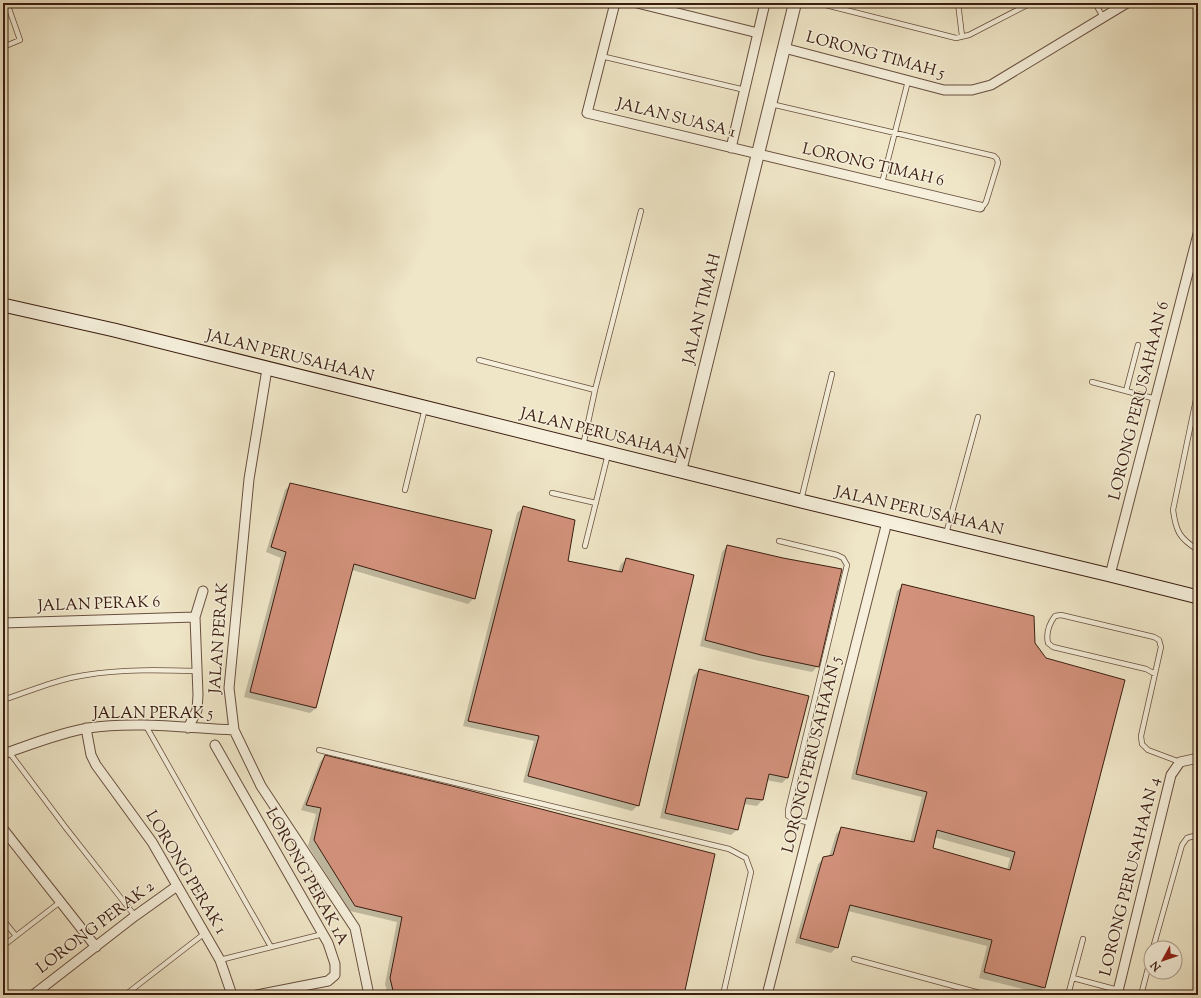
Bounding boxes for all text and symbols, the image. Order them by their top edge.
street label: LORONG TIMAH 5 [803,26,947,86]
street label: JALAN SUASA 1 [613,93,738,145]
street label: LORONG TIMAH 6 [800,138,946,194]
street label: JALAN TIMAH [678,251,728,368]
street label: LORONG PERUSAHAAN 6 [1104,299,1176,503]
street label: JALAN PERUSAHAAN [203,325,377,389]
street label: JALAN PERUSAHAAN [517,403,691,467]
street label: JALAN PERUSAHAAN [832,481,1006,543]
street label: JALAN PERAK [205,581,235,695]
street label: JALAN PERAK 6 [36,591,161,619]
street label: LORONG PERUSAHAAN 5 [777,654,849,856]
street label: JALAN PERAK 5 [92,703,214,726]
street label: LORONG PERUSAHAAN 4 [1097,776,1165,978]
street label: LORONG PERAK 1A [259,804,353,950]
street label: LORONG PERAK 1 [139,807,231,940]
street label: LORONG PERAK 2 [32,876,160,980]
north arrow [1143,940,1183,980]

